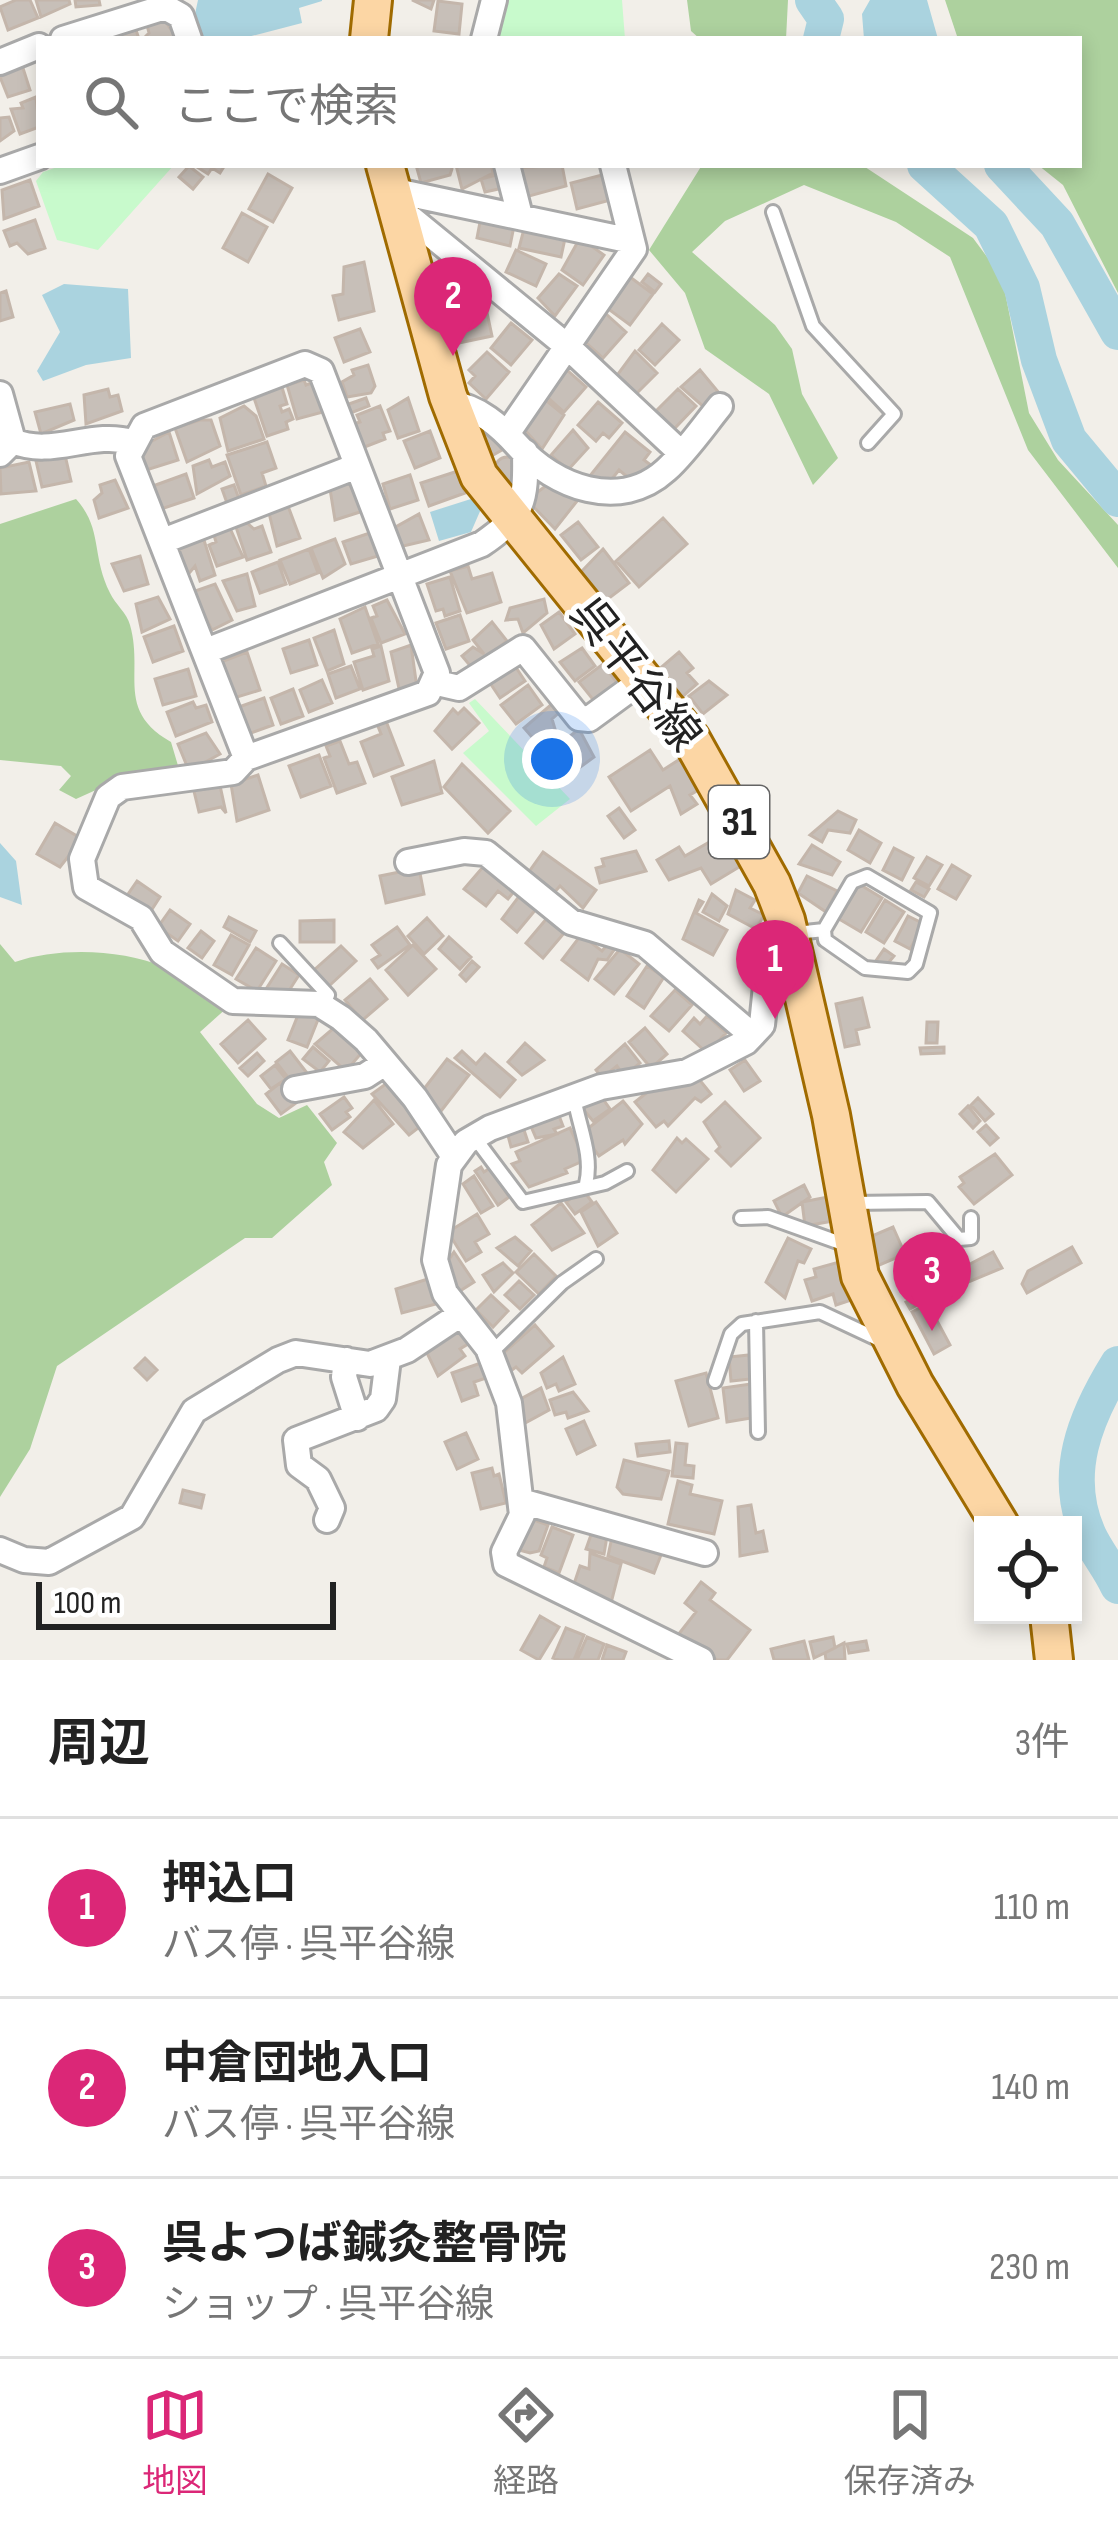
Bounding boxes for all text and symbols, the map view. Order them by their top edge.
search box [36,36,1082,168]
icon: search [78,69,144,135]
text: ここで検索 [174,80,399,135]
pin: 2 [414,257,492,356]
street label: 呉平谷線 [558,587,712,763]
your location [522,729,582,789]
road number: 31 [709,786,769,858]
pin: 1 [736,920,814,1019]
pin: 3 [893,1232,971,1331]
map controls [974,1516,1082,1624]
button: locate [974,1516,1082,1624]
scale bar [36,1576,336,1629]
text: 100 m [54,1583,121,1623]
text: 周辺 [48,1714,150,1775]
text: 3件 [1015,1720,1070,1767]
text: 押込口 [162,1857,297,1912]
text: 1 [79,1884,95,1931]
text: 110 m [994,1884,1070,1931]
text: バス停 · 呉平谷線 [162,1922,455,1969]
text: 中倉団地入口 [162,2037,432,2092]
text: 2 [78,2064,96,2111]
text: 140 m [991,2064,1070,2111]
text: バス停 · 呉平谷線 [162,2102,455,2149]
text: 呉よつば鍼灸整骨院 [162,2217,567,2272]
text: 3 [78,2244,96,2291]
text: 230 m [989,2244,1070,2291]
text: ショップ · 呉平谷線 [162,2282,494,2329]
tab: 地図 [142,2382,208,2502]
tab: 経路 [493,2382,559,2502]
tab: 保存済み [844,2382,976,2502]

